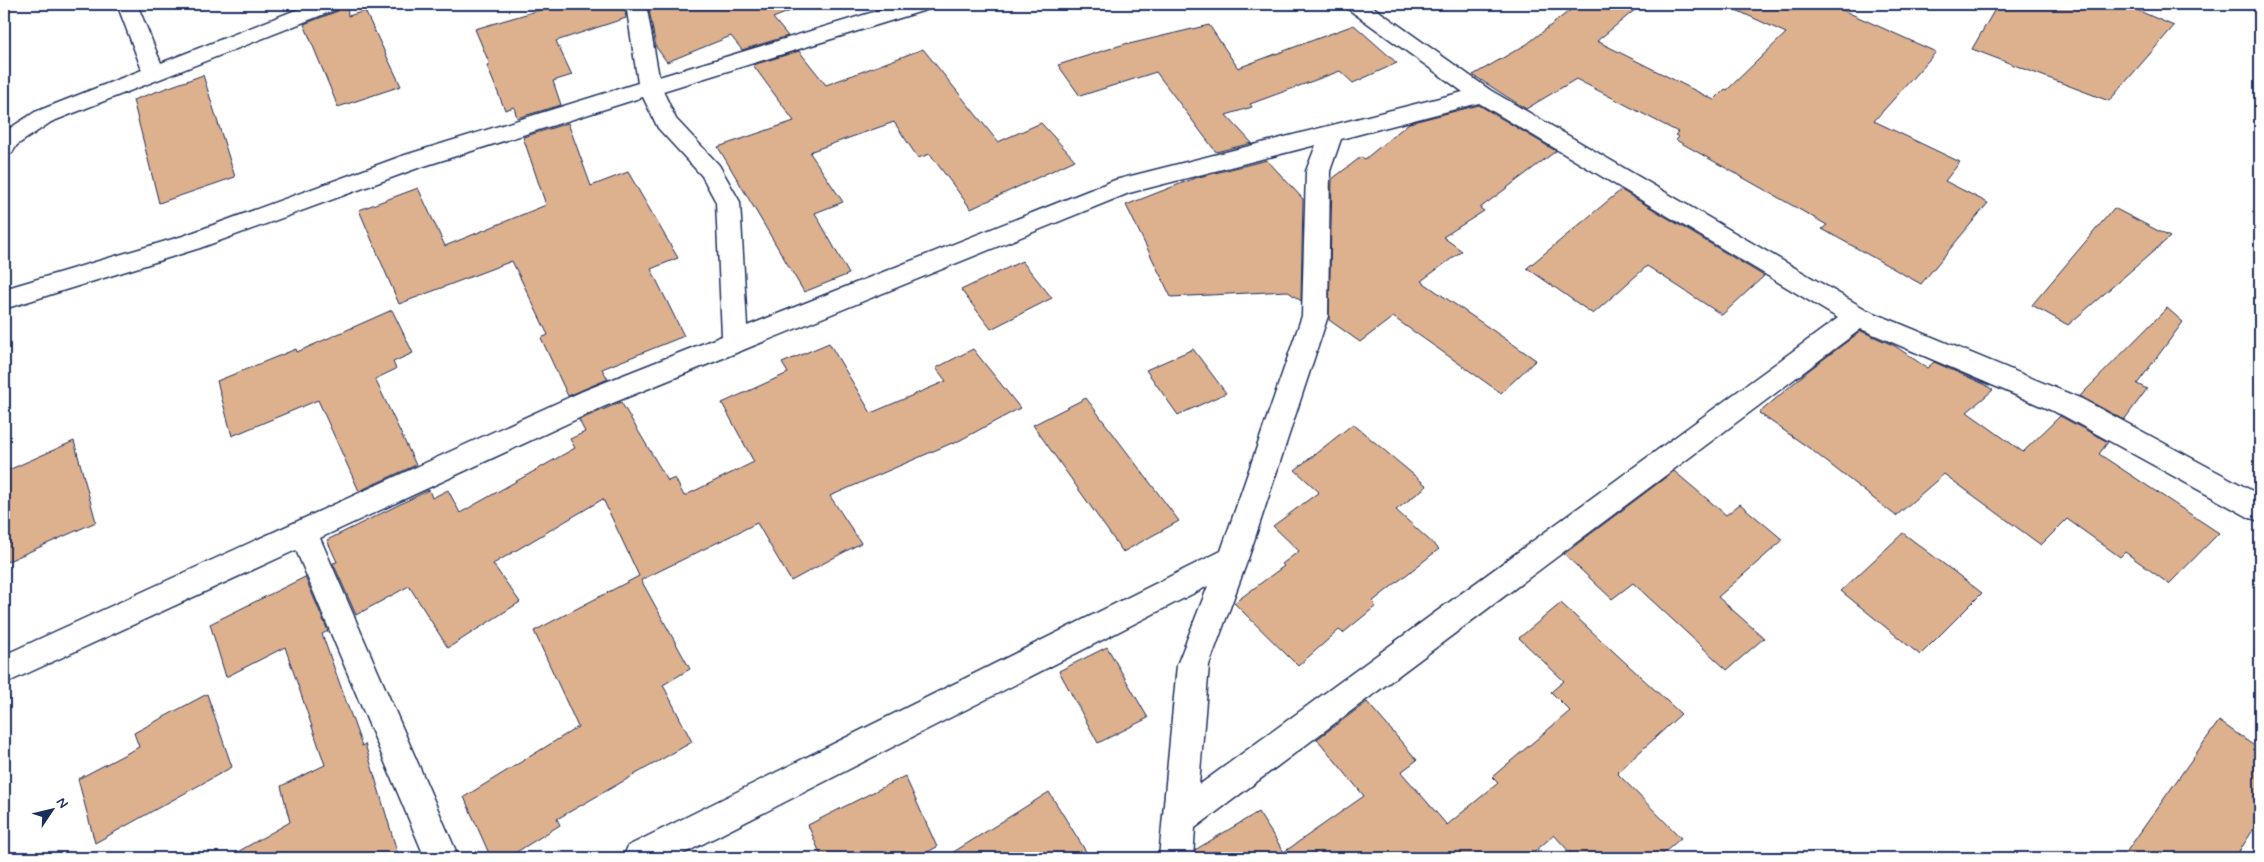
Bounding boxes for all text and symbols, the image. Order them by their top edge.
north arrow [28,784,78,834]
text: N [52,794,72,812]

